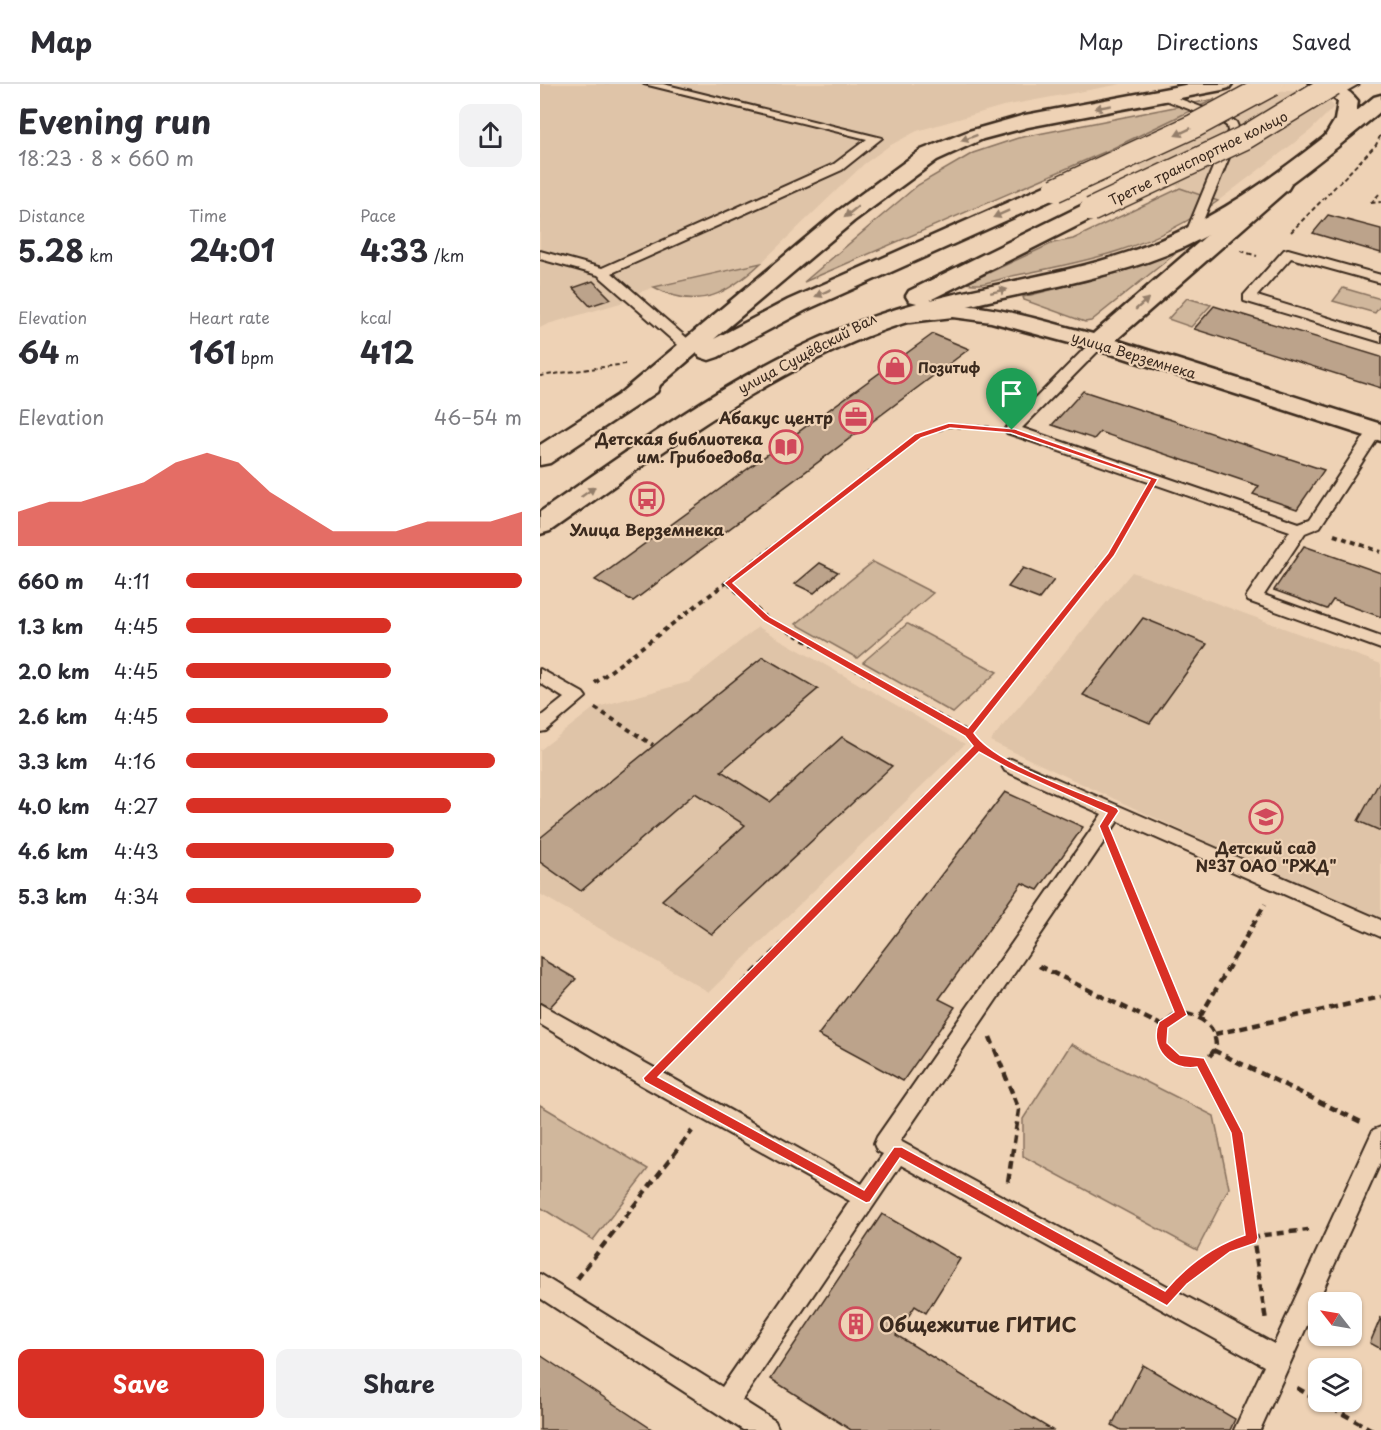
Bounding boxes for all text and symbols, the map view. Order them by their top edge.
text: Map [30,20,92,63]
text: Map [1078,25,1123,57]
text: Directions [1156,25,1258,57]
text: Saved [1291,25,1351,57]
text: Evening run [18,95,211,145]
one-way arrow [1093,103,1112,112]
button: share [459,104,522,167]
street label: Третье транспортное кольцо [1105,105,1291,211]
one-way arrow [1175,127,1192,136]
one-way arrow [960,133,978,143]
text: 18:23 · 8 × 660 m [18,143,194,173]
text: Distance [18,203,85,227]
text: Time [189,203,227,227]
text: Pace [360,203,396,227]
one-way arrow [843,206,859,219]
one-way arrow [992,209,1010,219]
text: 5.28 [18,227,84,272]
text: 24:01 [189,227,275,272]
text: 4:33 [360,227,428,272]
text: km [84,243,113,267]
text: /km [428,243,464,267]
one-way arrow [990,286,1009,295]
one-way arrow [815,288,832,297]
one-way arrow [1134,298,1150,311]
text: Elevation [18,305,87,329]
text: Heart rate [189,305,270,329]
text: kcal [360,305,392,329]
street label: улица Сущёвский Вал [734,308,880,398]
street label: улица Верземнека [1069,326,1199,384]
text: 64 [18,329,60,374]
text: 161 [189,329,236,374]
text: 412 [360,329,414,374]
text: m [60,345,79,369]
text: bpm [236,345,274,369]
shop icon: Позитиф [877,349,913,385]
place label: Позитиф [918,357,980,378]
pin [986,368,1037,430]
icon: arrive [995,377,1028,410]
office icon: Абакус центр [838,399,874,435]
text: Elevation [18,402,104,432]
text: 46–54 m [434,402,522,432]
place label: Абакус центр [718,405,833,429]
place label: Детская библиотека им. Грибоедова [595,426,763,468]
library icon: Детская библиотека им. Грибоедова [768,429,804,465]
bus stop icon: Улица Верземнека [629,481,665,517]
one-way arrow [580,487,596,498]
place label: Улица Верземнека [569,517,725,541]
text: 660 m [18,566,84,596]
text: 4:11 [114,566,150,596]
text: 1.3 km [18,611,84,641]
text: 4:45 [114,611,158,641]
text: 2.0 km [18,656,90,686]
text: 4:45 [114,656,158,686]
text: 2.6 km [18,701,87,731]
text: 4:45 [114,701,158,731]
text: 3.3 km [18,746,88,776]
text: 4:16 [114,746,156,776]
text: 4.0 km [18,791,90,821]
text: 4:27 [114,791,158,821]
school or university icon: Детский сад №37 ОАО "РЖД" [1248,799,1284,835]
place label: Детский сад №37 ОАО "РЖД" [1196,835,1336,877]
text: 4.6 km [18,836,88,866]
text: 4:43 [114,836,159,866]
text: 5.3 km [18,881,87,911]
text: 4:34 [114,881,159,911]
north arrow [1308,1292,1362,1346]
map controls [1308,1292,1362,1412]
building icon: Общежитие ГИТИС [838,1306,874,1342]
place label: Общежитие ГИТИС [879,1309,1077,1339]
button: Save [18,1349,264,1418]
button: Share [276,1349,522,1418]
button: layers [1308,1358,1362,1412]

